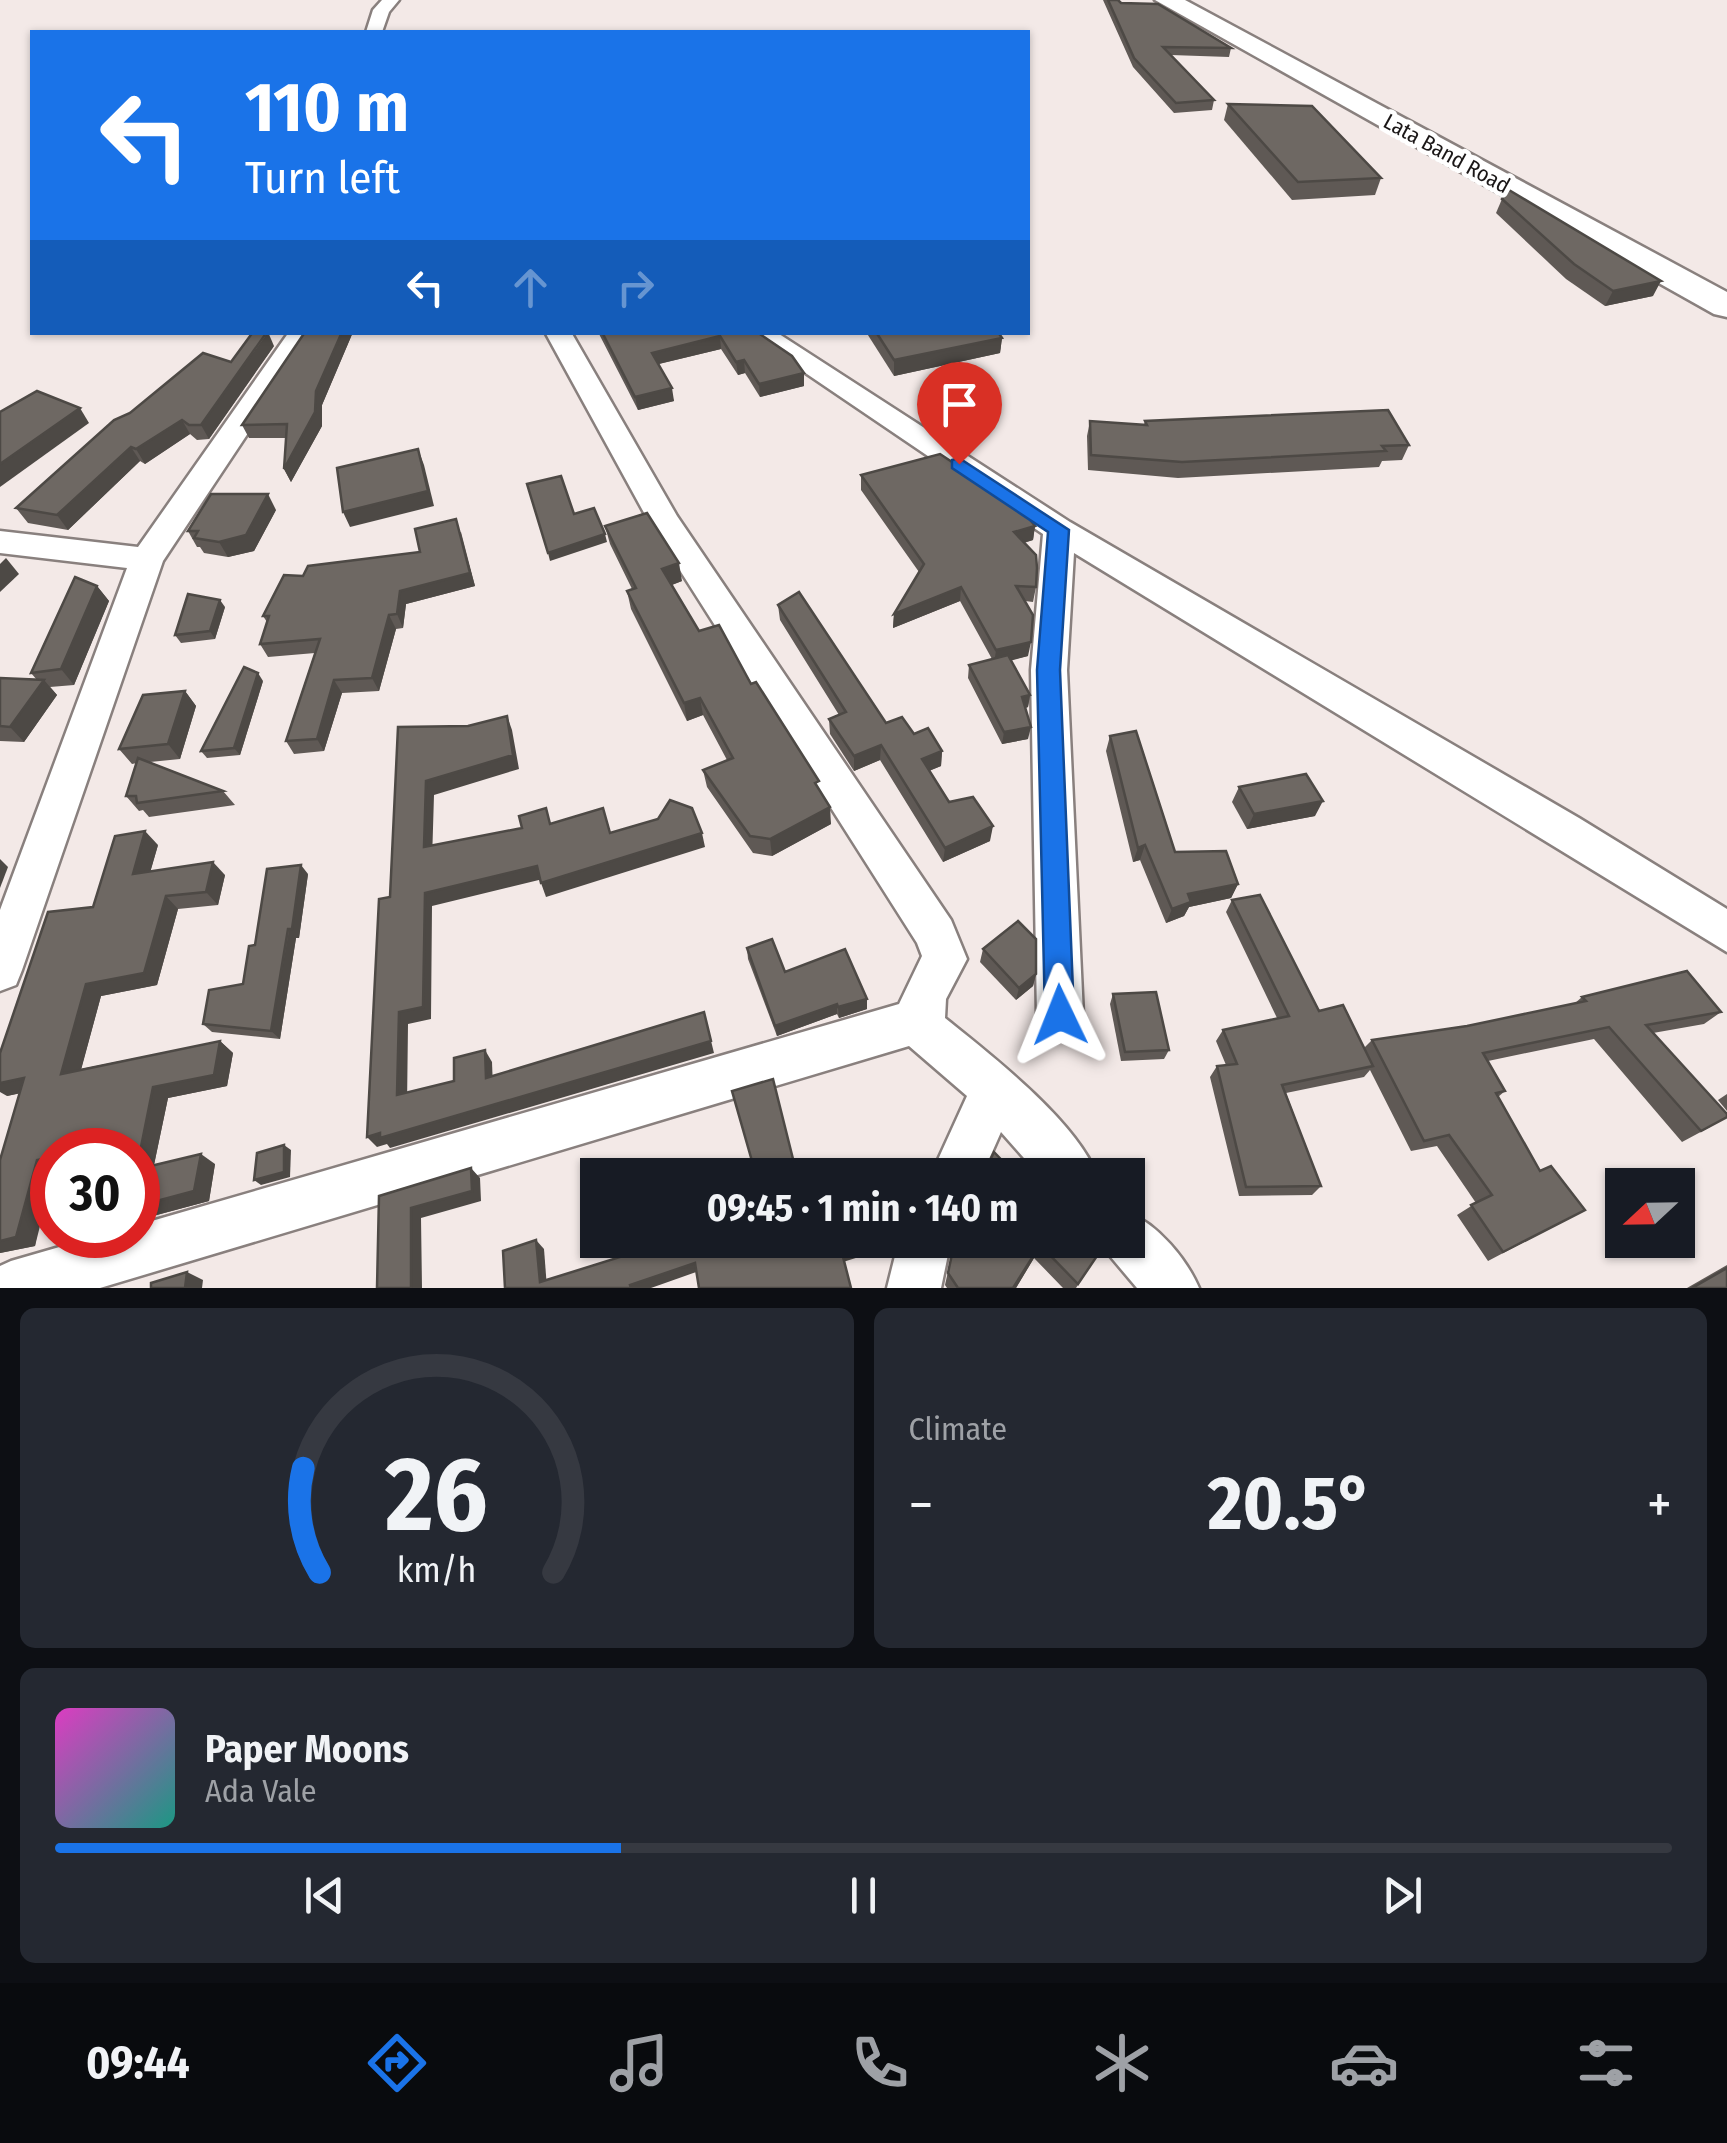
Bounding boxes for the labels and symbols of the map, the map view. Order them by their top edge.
street label: Lata Band Road [1379,108,1515,199]
pin [917,362,1002,465]
position arrow [1008,963,1112,1067]
speed limit sign: 30 [30,1128,160,1258]
north arrow [1605,1168,1695,1258]

